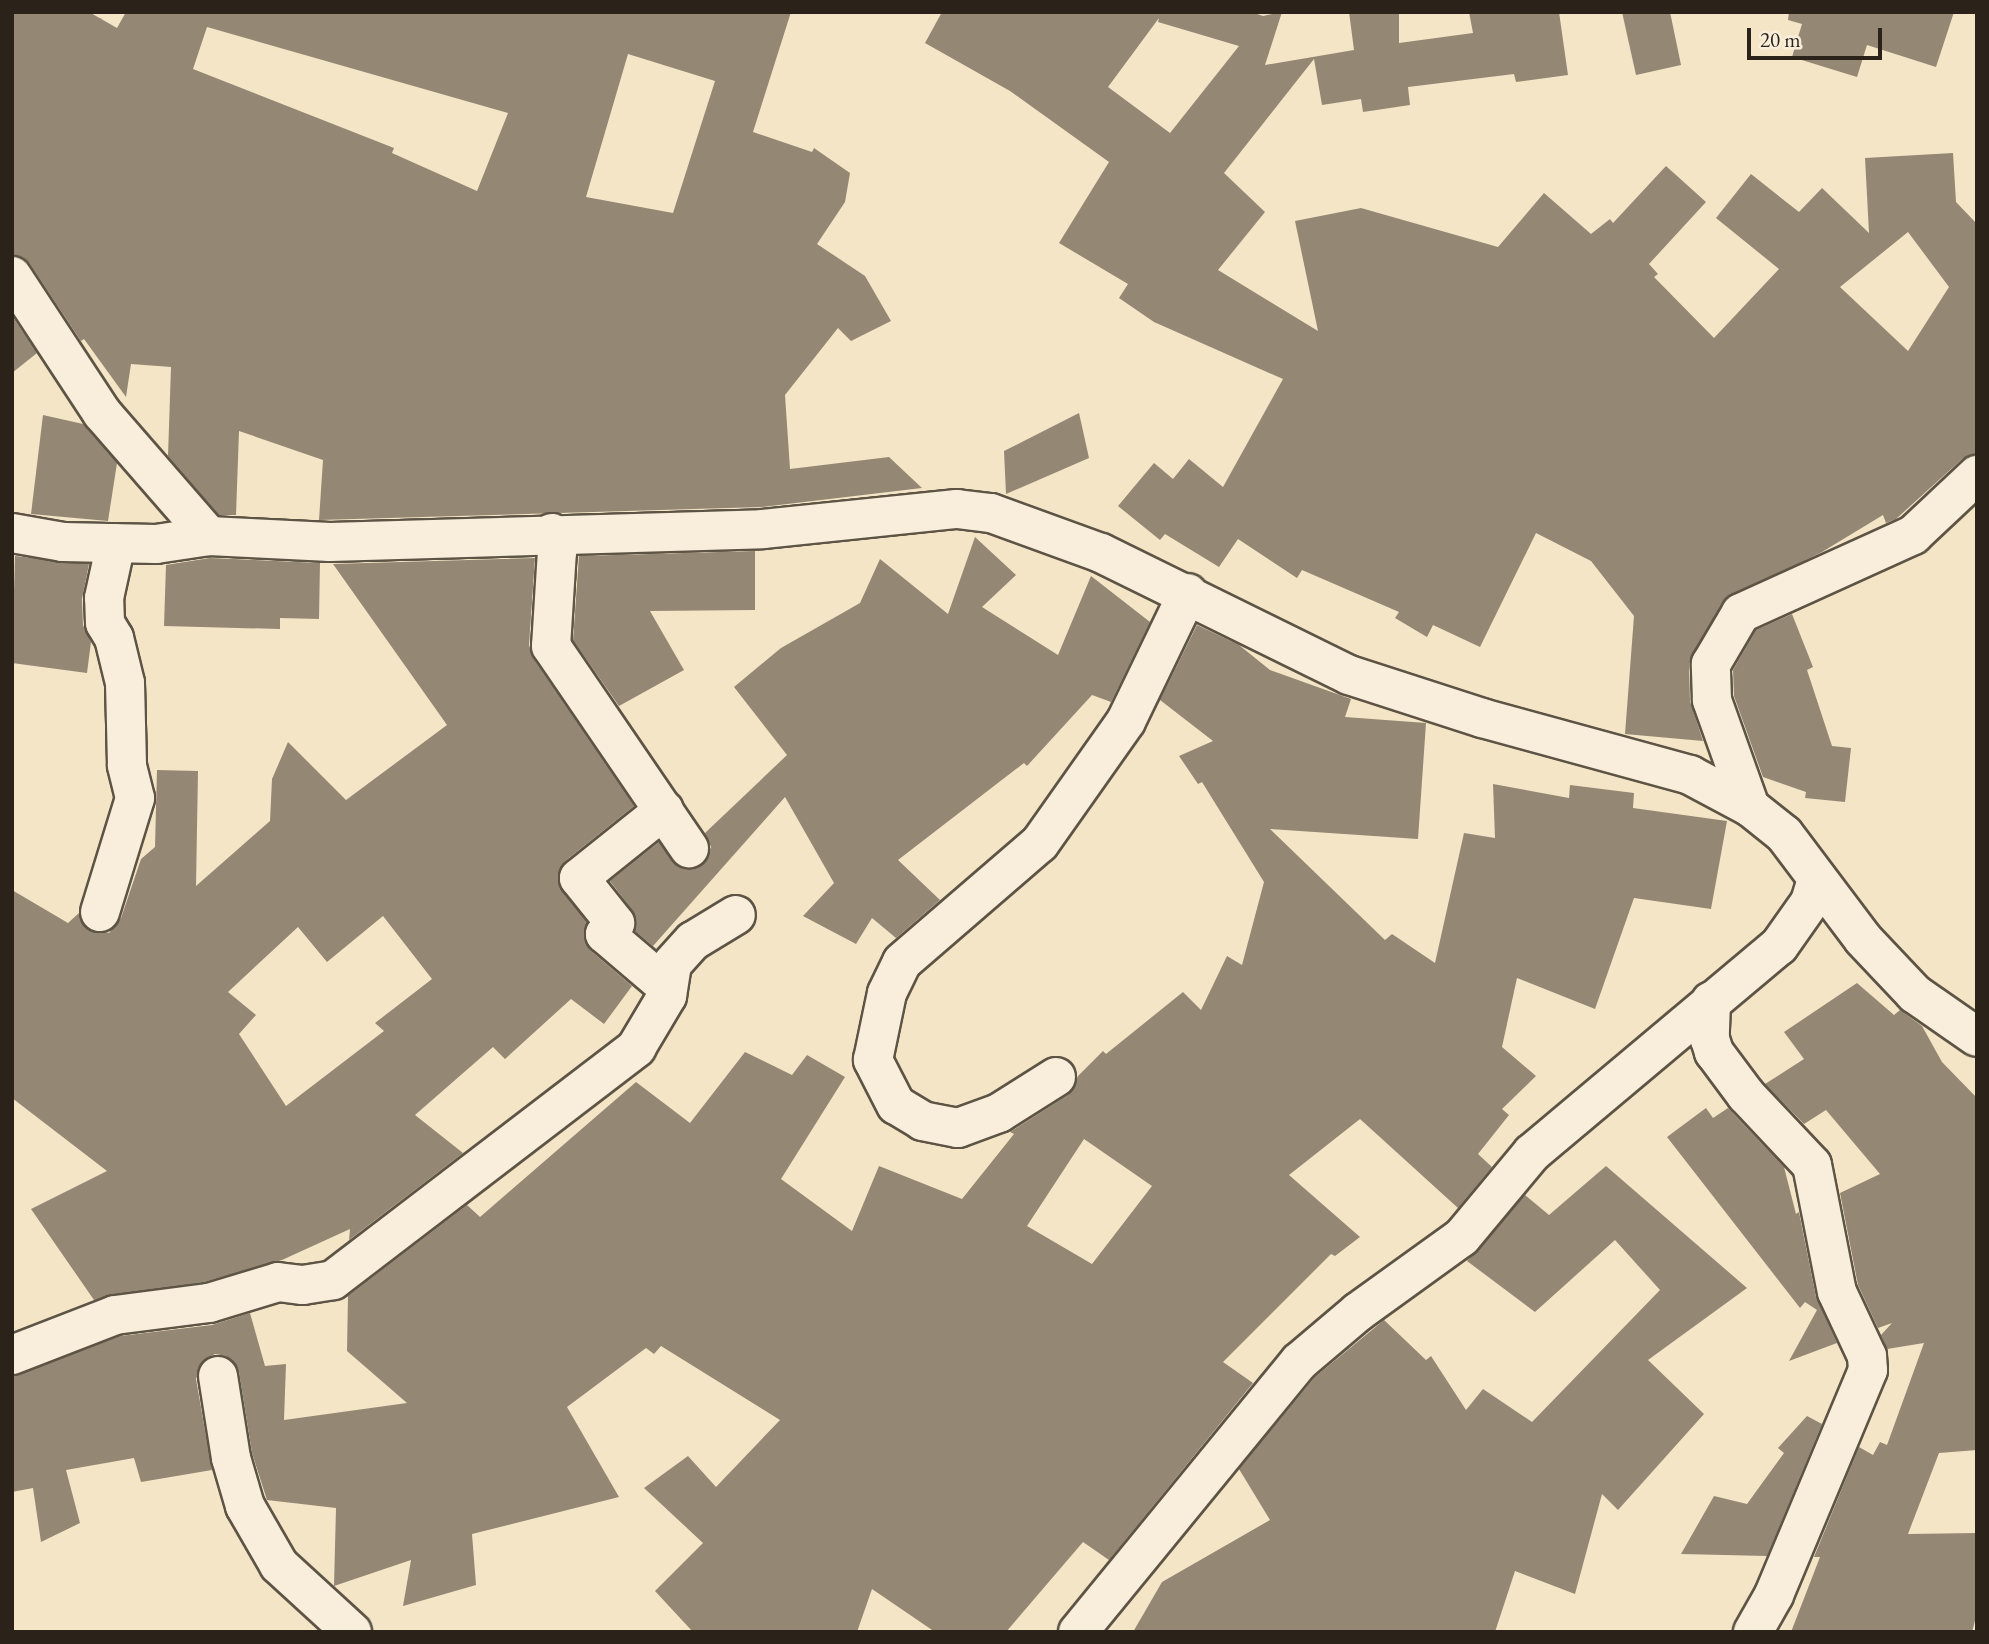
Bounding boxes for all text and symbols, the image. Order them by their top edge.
scale bar [1751,14,1886,58]
text: 20 m [1760,26,1801,53]

